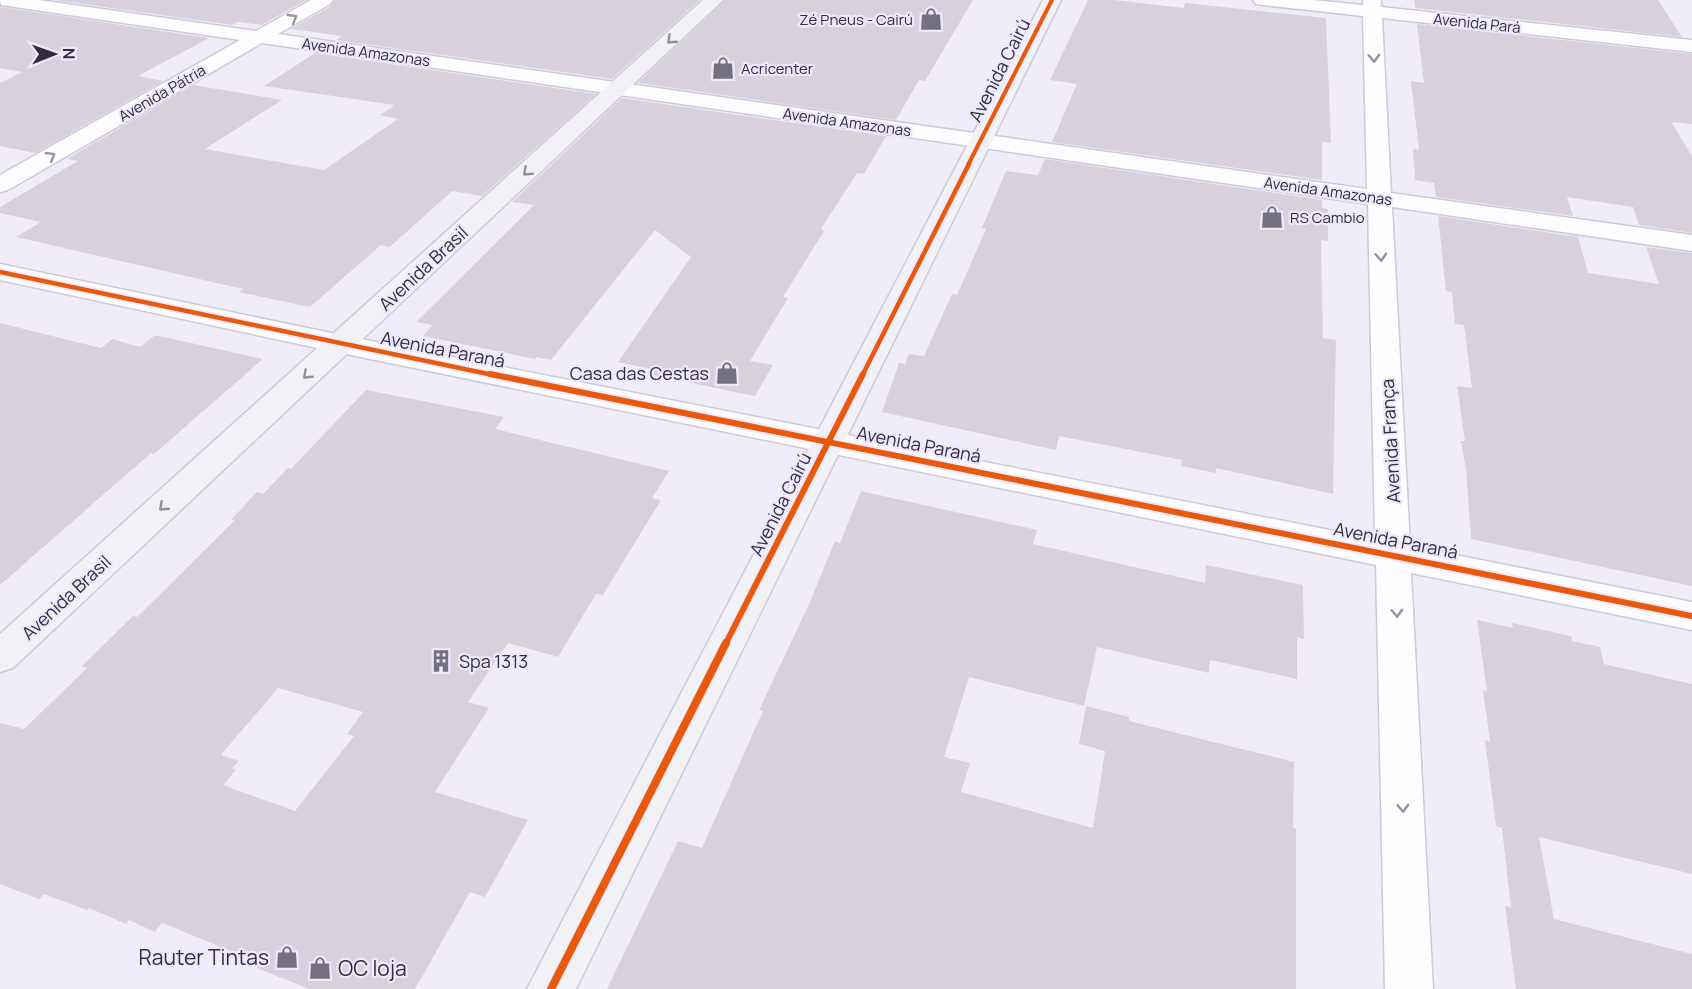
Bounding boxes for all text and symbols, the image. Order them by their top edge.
shop icon: Zé Pneus - Cairú [918,6,944,32]
street label: Avenida Pará [1432,8,1522,38]
place label: Zé Pneus - Cairú [799,9,913,30]
one-way arrow [287,14,297,25]
street label: Avenida Cairú [963,14,1035,126]
north arrow [24,24,84,84]
street label: Avenida Amazonas [301,33,432,71]
one-way arrow [667,33,678,44]
text: N [58,48,80,60]
one-way arrow [1368,54,1381,63]
shop icon: Acricenter [710,55,736,81]
place label: Acricenter [741,58,814,79]
street label: Avenida Pátria [114,59,210,127]
street label: Avenida Amazonas [782,103,913,141]
one-way arrow [45,152,55,164]
one-way arrow [524,165,534,176]
street label: Avenida Amazonas [1263,172,1394,210]
shop icon: RS Cambio [1259,204,1285,230]
place label: RS Cambio [1290,207,1365,228]
street label: Avenida Brasil [373,220,473,316]
one-way arrow [1375,252,1388,261]
street label: Avenida Paraná [379,325,507,373]
shop icon: Casa das Cestas [714,360,740,386]
place label: Casa das Cestas [570,361,709,385]
one-way arrow [303,368,313,379]
street label: Avenida França [1375,378,1405,504]
street label: Avenida Paraná [855,420,983,468]
street label: Avenida Cairú [744,448,816,560]
one-way arrow [160,500,170,511]
street label: Avenida Paraná [1332,516,1460,564]
street label: Avenida Brasil [16,549,116,645]
one-way arrow [1390,608,1403,617]
building icon: Spa 1313 [428,648,454,674]
place label: Spa 1313 [459,649,528,673]
one-way arrow [1397,803,1410,812]
place label: Rauter Tintas [139,943,269,971]
shop icon: Rauter Tintas [274,944,300,970]
place label: OC loja [338,954,407,982]
shop icon: OC loja [307,955,333,981]

